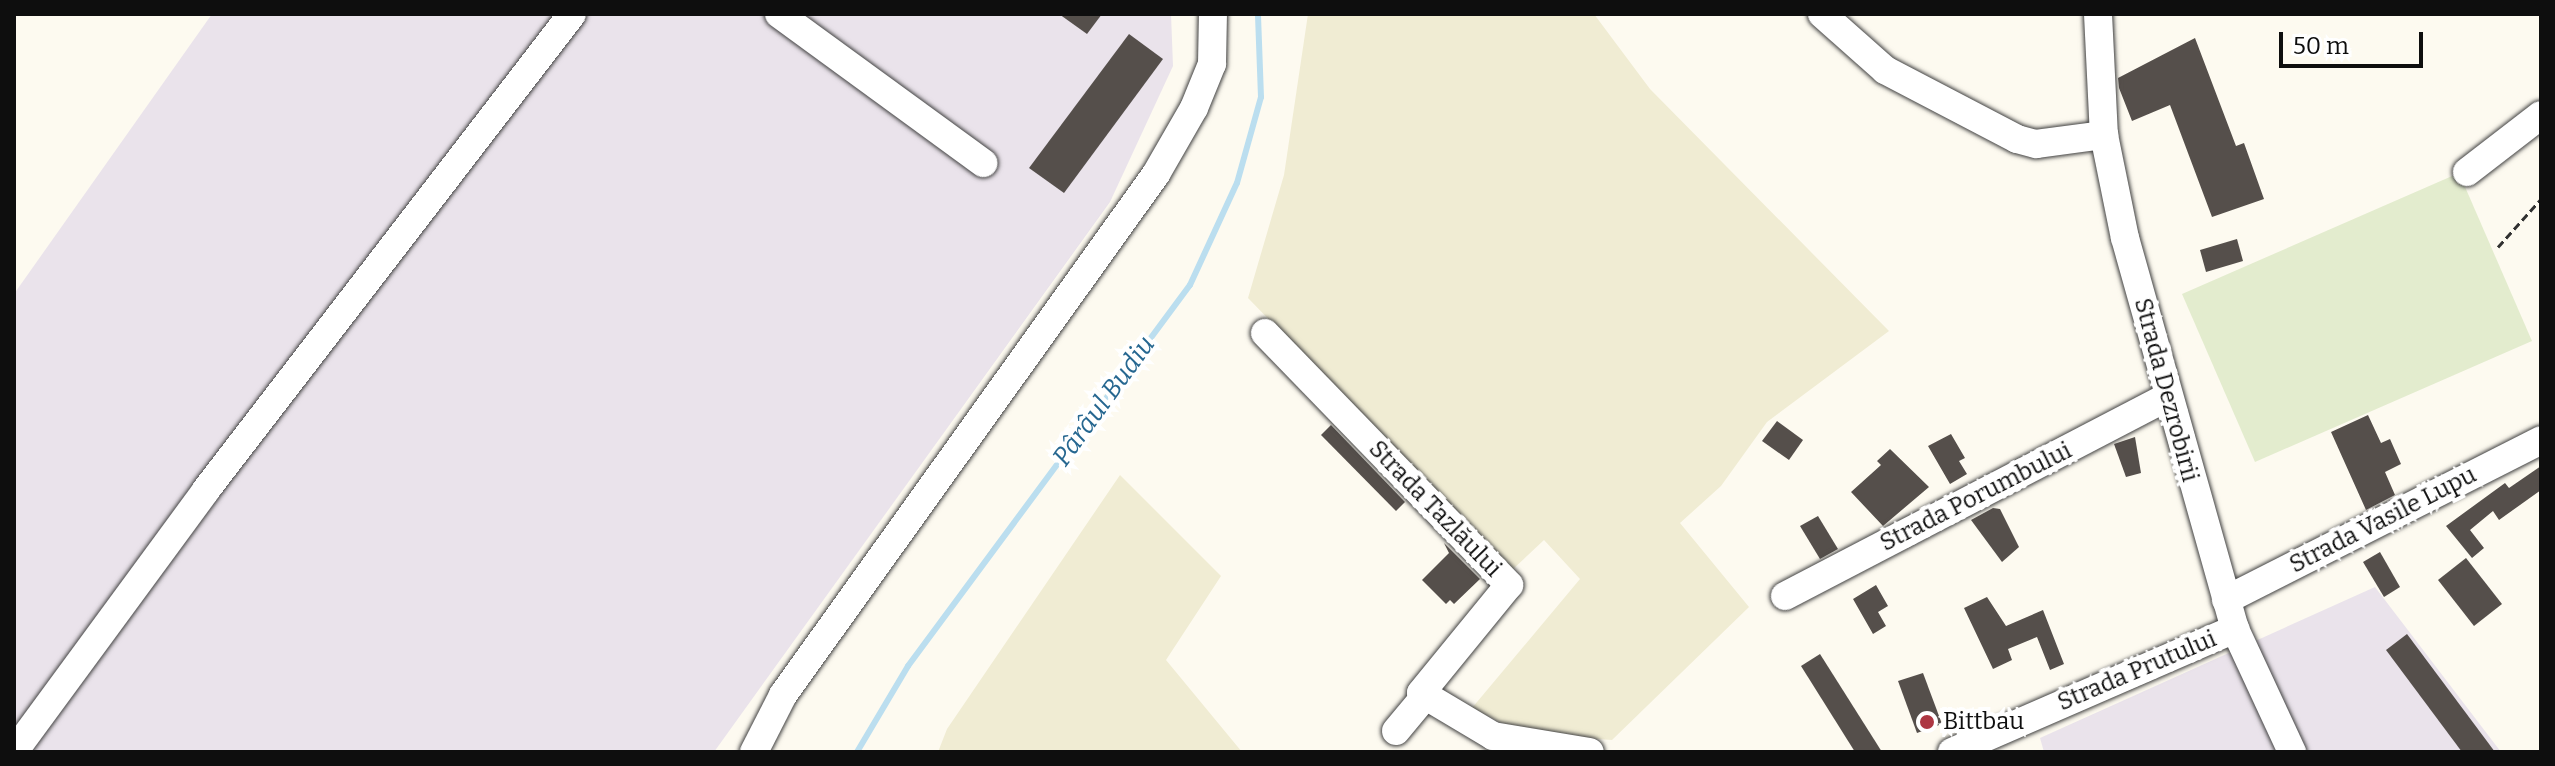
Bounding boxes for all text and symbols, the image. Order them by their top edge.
scale bar [2283,16,2427,66]
text: 50 m [2293,32,2349,60]
street label: Strada Dezrobirii [2128,295,2204,485]
water label: Pârâul Budiu [1046,330,1162,472]
street label: Strada Tazlăului [1363,435,1507,583]
street label: Strada Porumbului [1875,436,2077,558]
street label: Strada Vasile Lupu [2285,460,2481,580]
street label: Strada Prutului [2053,625,2221,717]
place label: Bittbau [1943,708,2024,736]
marker: Bittbau [1918,713,1936,731]

